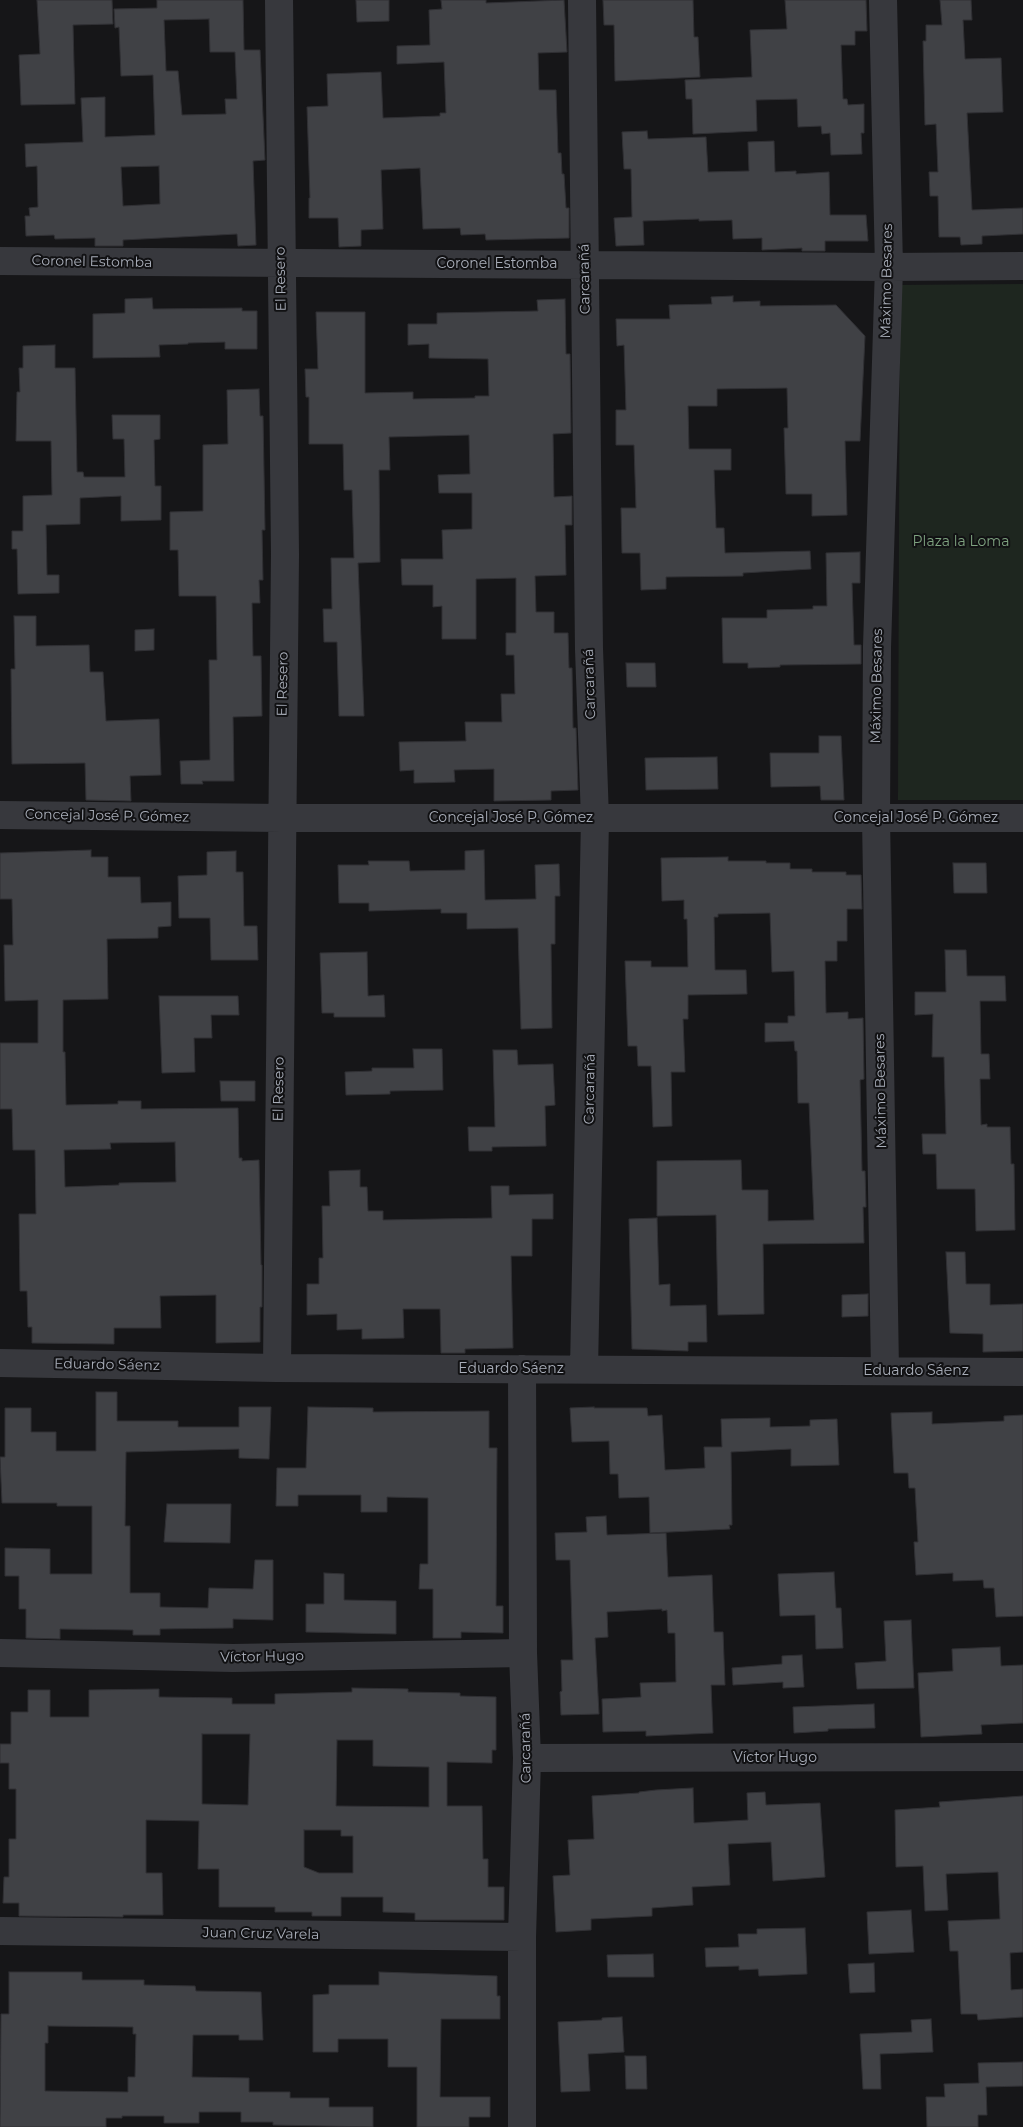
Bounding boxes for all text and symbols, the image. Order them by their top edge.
street label: Máximo Besares [878,223,896,339]
street label: Carcarañá [576,244,594,314]
street label: El Resero [272,246,290,312]
street label: Coronel Estomba [31,253,153,271]
street label: Coronel Estomba [437,256,557,272]
park label: Plaza la Loma [913,534,1009,550]
street label: Máximo Besares [868,628,886,744]
street label: Carcarañá [580,648,600,720]
street label: El Resero [274,651,292,717]
street label: Concejal José P. Gómez [25,806,189,826]
street label: Concejal José P. Gómez [429,810,593,826]
street label: Concejal José P. Gómez [834,810,998,826]
street label: Máximo Besares [872,1033,890,1149]
street label: Carcarañá [581,1054,599,1124]
street label: El Resero [270,1056,288,1122]
street label: Eduardo Sáenz [54,1356,160,1374]
street label: Eduardo Sáenz [458,1361,564,1377]
street label: Eduardo Sáenz [863,1363,969,1379]
street label: Víctor Hugo [220,1648,304,1666]
street label: Carcarañá [517,1713,535,1783]
street label: Víctor Hugo [733,1750,817,1766]
street label: Juan Cruz Varela [202,1925,320,1943]

